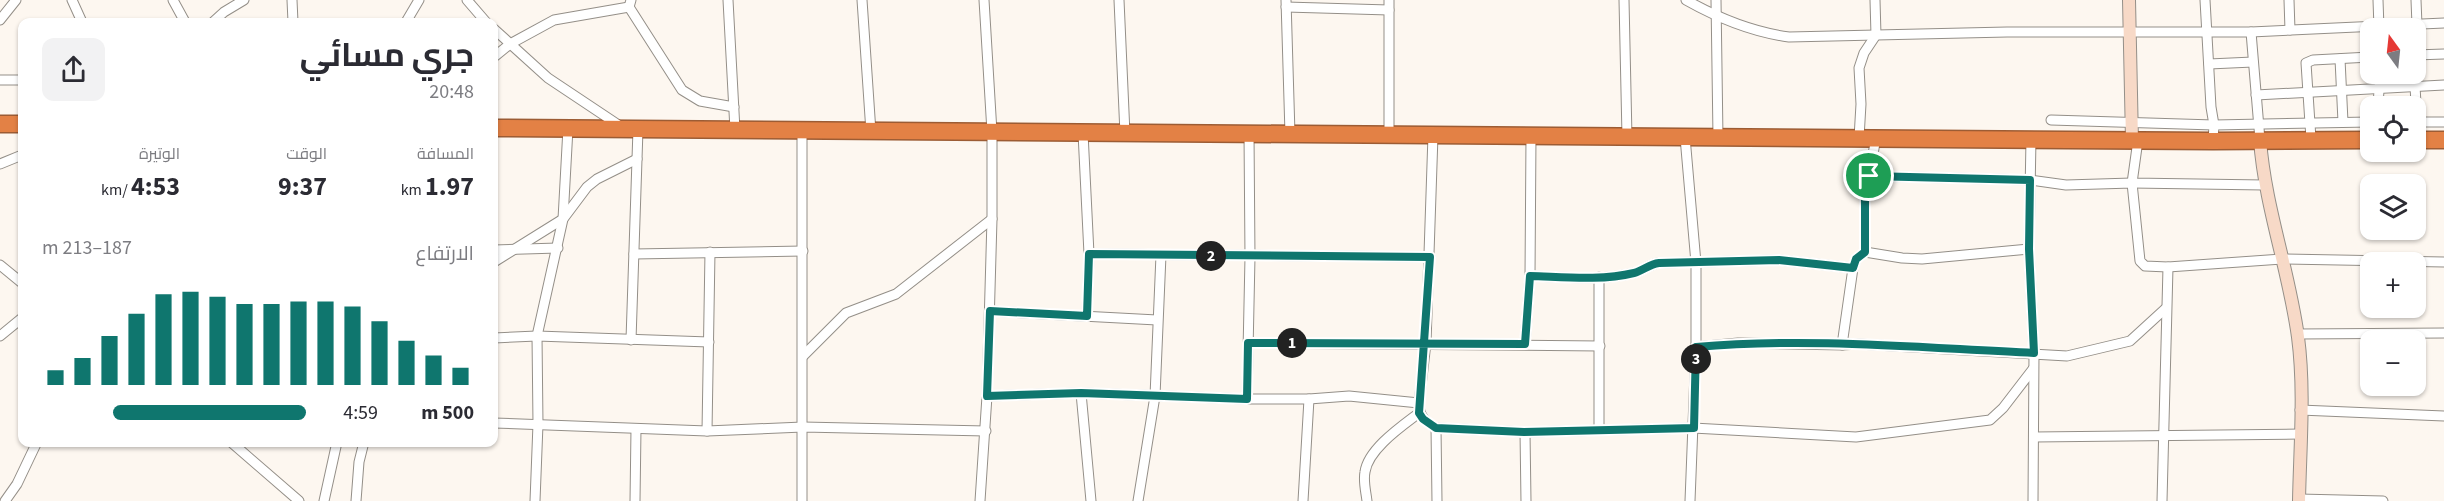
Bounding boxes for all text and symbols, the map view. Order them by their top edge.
north arrow [2360,18,2426,84]
map controls [2360,18,2426,396]
text: جري مسائي [300,32,474,79]
button: share [42,38,105,101]
text: 20:48 [429,78,474,106]
button: locate [2360,96,2426,162]
text: الوتيرة [139,143,180,165]
text: الوقت [286,143,327,165]
text: المسافة [417,143,474,165]
pin [1843,150,1894,201]
icon: arrive [1852,159,1885,192]
text: 4:53 [131,168,180,205]
text: 9:37 [278,168,327,205]
text: 1.97 [425,168,474,205]
button: layers [2360,174,2426,240]
text: /km [101,179,131,201]
text: km [401,179,425,201]
text: 187–213 m [42,234,132,262]
text: الارتفاع [415,240,474,268]
pin: 2 [1196,241,1226,271]
text: 2 [1207,245,1215,267]
button: + [2360,252,2426,318]
pin: 1 [1277,328,1307,358]
button: − [2360,330,2426,396]
text: 1 [1288,332,1296,354]
pin: 3 [1681,344,1711,374]
text: 3 [1692,348,1700,370]
text: 4:59 [343,399,378,427]
text: 500 m [421,399,474,427]

